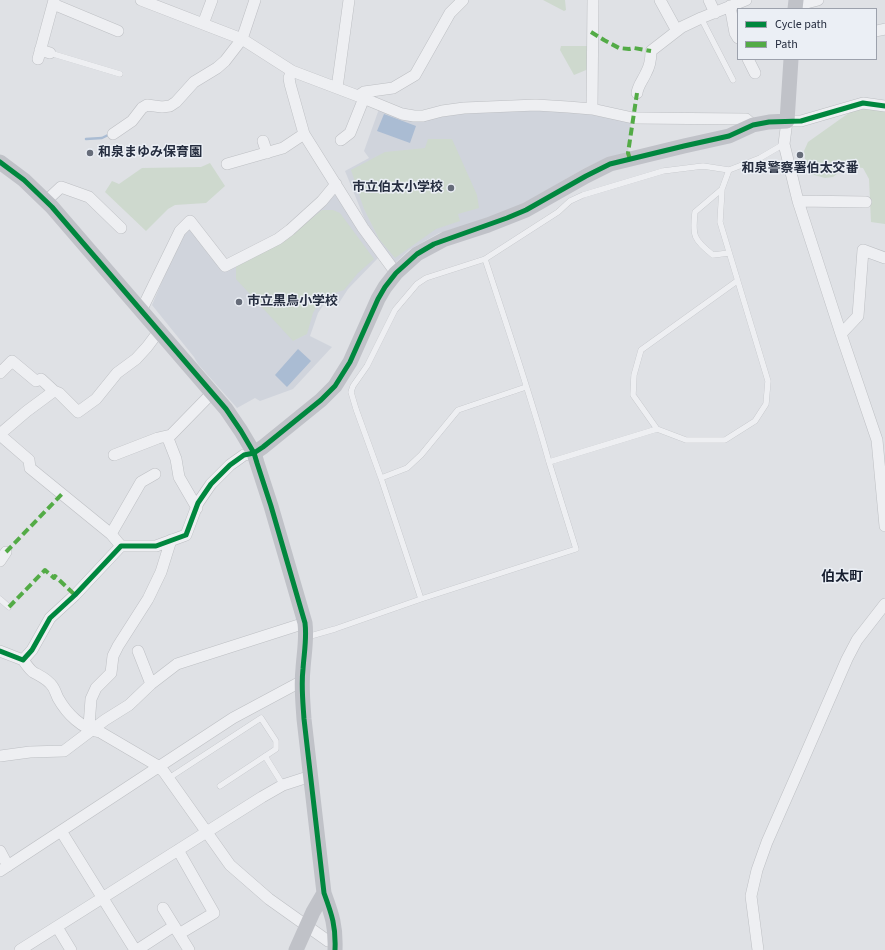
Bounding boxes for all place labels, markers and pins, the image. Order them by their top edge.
place label: 和泉まゆみ保育園 [98,145,202,161]
marker: 和泉まゆみ保育園 [85,148,95,158]
marker: 和泉警察署伯太交番 [795,150,805,160]
place label: 和泉警察署伯太交番 [742,161,858,177]
place label: 市立伯太小学校 [352,180,443,196]
marker: 市立伯太小学校 [446,183,456,193]
place label: 市立黒鳥小学校 [247,294,338,310]
marker: 市立黒鳥小学校 [234,297,244,307]

